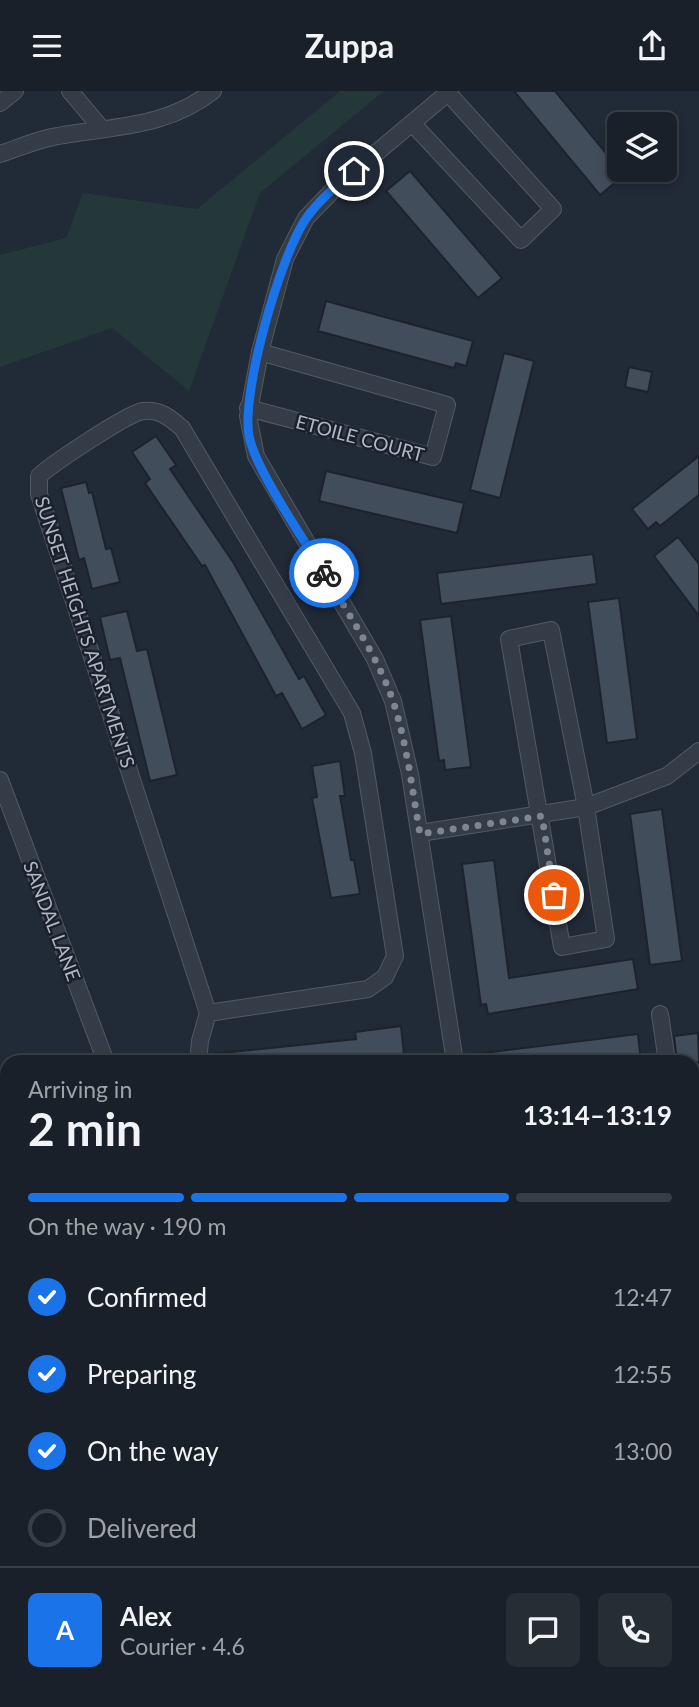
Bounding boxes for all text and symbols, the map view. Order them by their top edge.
text: Zuppa [305,26,394,65]
icon: menu [28,27,66,65]
icon: share [633,27,671,65]
map controls [607,112,677,182]
button: layers [607,112,677,182]
pin [324,141,384,201]
icon: home [335,152,373,190]
street label: ETOILE COURT [293,409,427,466]
street label: SUNSET HEIGHTS APARTMENTS [31,493,140,770]
courier [289,538,359,608]
icon: bike [305,554,343,592]
street label: SANDAL LANE [19,858,86,984]
pin [524,865,584,925]
icon: bag [535,876,573,914]
text: Arriving in [28,1075,132,1103]
text: 13:14–13:19 [523,1099,672,1131]
text: 2 min [28,1101,142,1156]
text: On the way · 190 m [28,1212,227,1240]
icon: check [28,1278,66,1316]
text: Confirmed [87,1281,207,1313]
text: 12:47 [613,1283,672,1311]
icon: check [28,1355,66,1393]
text: Preparing [87,1358,196,1390]
text: 12:55 [613,1360,672,1388]
icon: check [28,1432,66,1470]
text: On the way [87,1435,219,1467]
text: 13:00 [613,1437,672,1465]
text: Delivered [87,1512,197,1544]
button: chat [506,1593,580,1667]
button: phone [598,1593,672,1667]
text: Alex [120,1600,172,1632]
text: A [56,1614,74,1646]
text: Courier · 4.6 [120,1632,245,1660]

